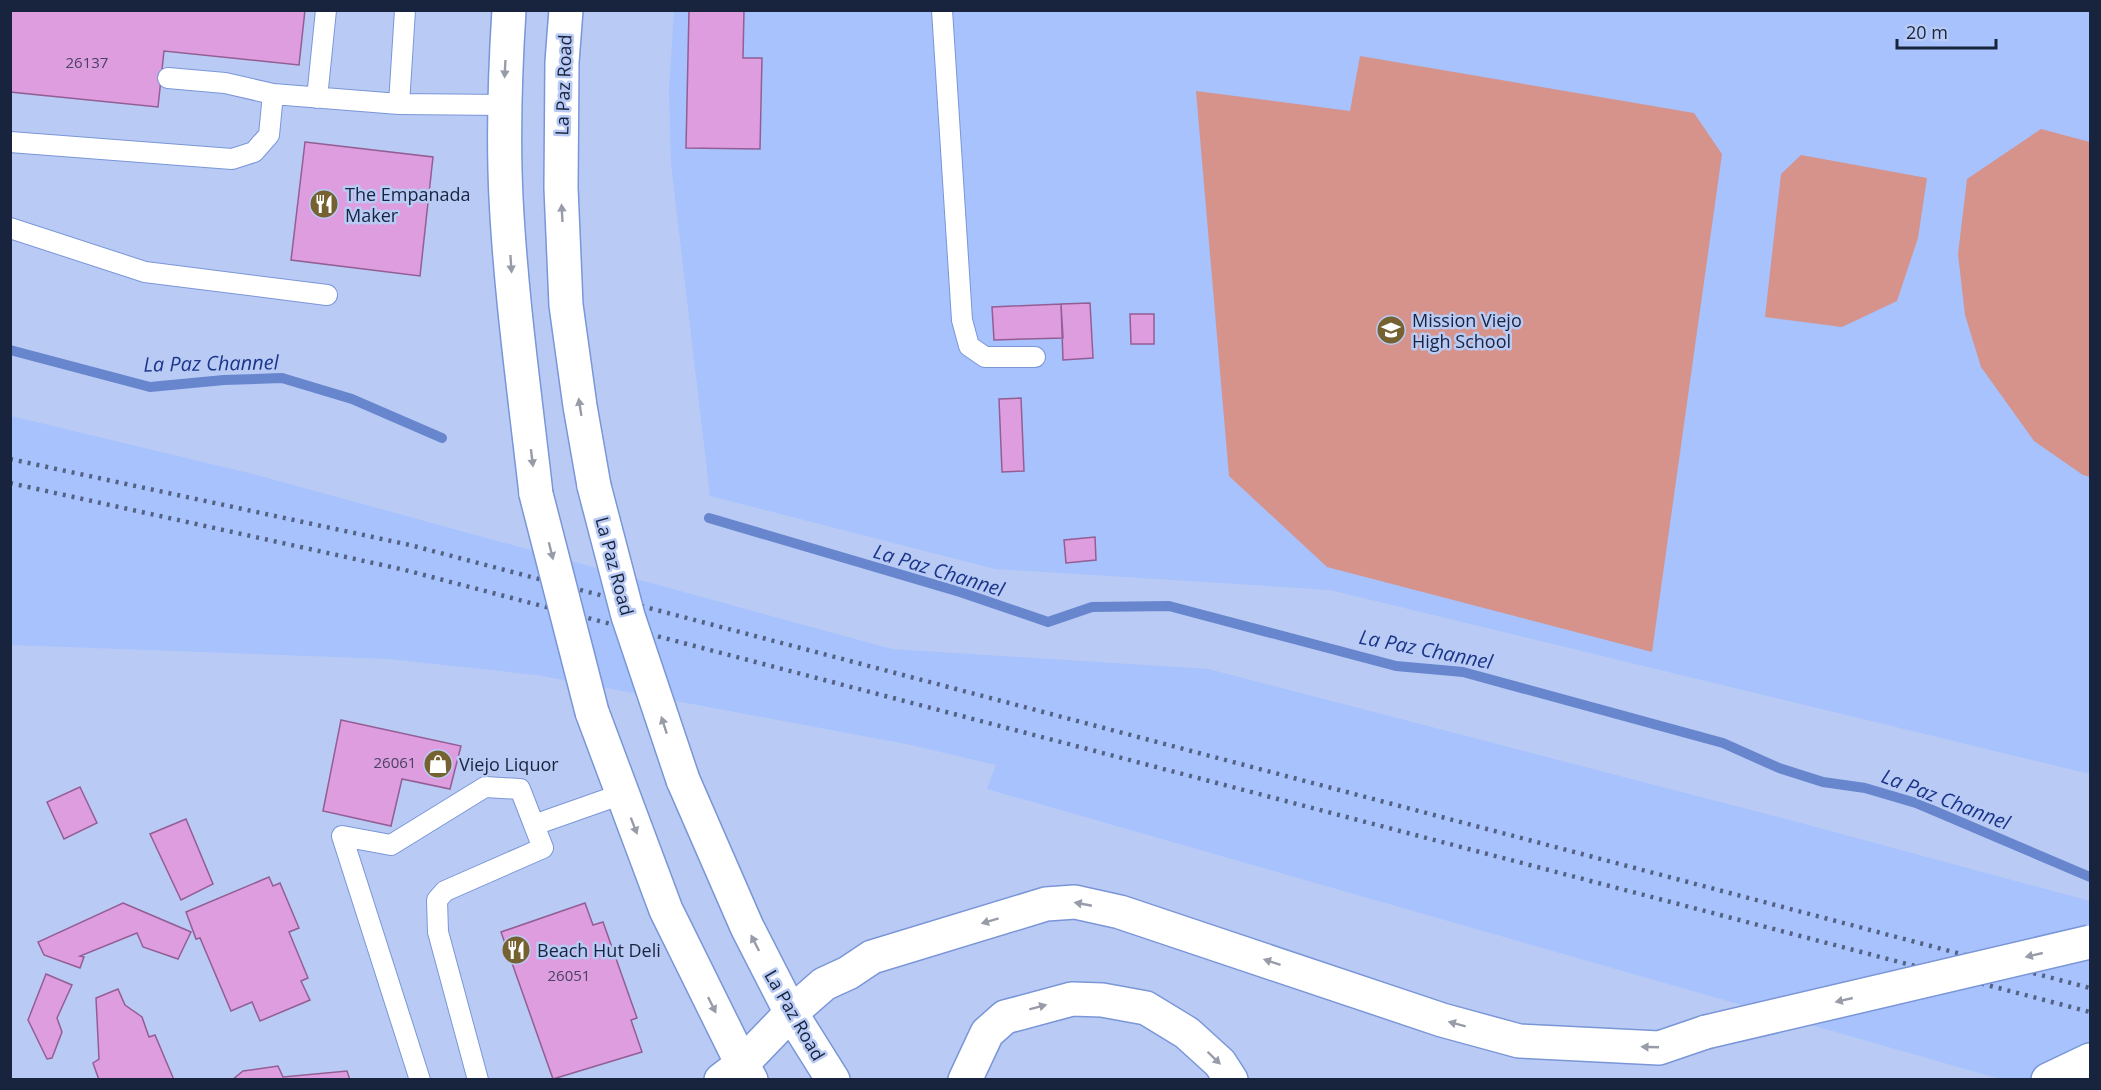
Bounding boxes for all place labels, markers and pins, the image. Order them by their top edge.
place label: The Empanada Maker [345,182,470,227]
restaurant icon: The Empanada Maker [308,188,340,220]
place label: Mission Viejo High School [1412,308,1522,353]
school or university icon: Mission Viejo High School [1375,314,1407,346]
shop icon: Viejo Liquor [422,748,454,780]
place label: Viejo Liquor [459,752,559,776]
restaurant icon: Beach Hut Deli [500,934,532,966]
place label: Beach Hut Deli [537,938,661,962]

